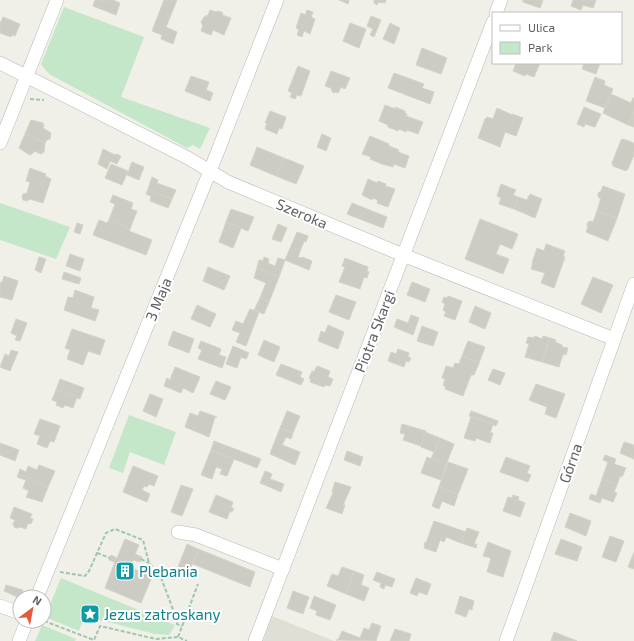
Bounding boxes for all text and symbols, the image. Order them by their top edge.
legend [492,12,622,64]
text: Ulica [528,20,555,34]
text: Park [528,40,553,54]
street label: Szeroka [273,194,331,232]
street label: 3 Maja [141,275,176,324]
street label: Piotra Skargi [350,287,398,375]
street label: Górna [555,441,585,485]
building icon: Plebania [114,560,136,582]
place label: Plebania [139,562,198,580]
north arrow [12,589,52,629]
text: N [31,592,44,608]
place icon: Jezus zatroskany [79,603,101,625]
place label: Jezus zatroskany [104,605,220,623]

